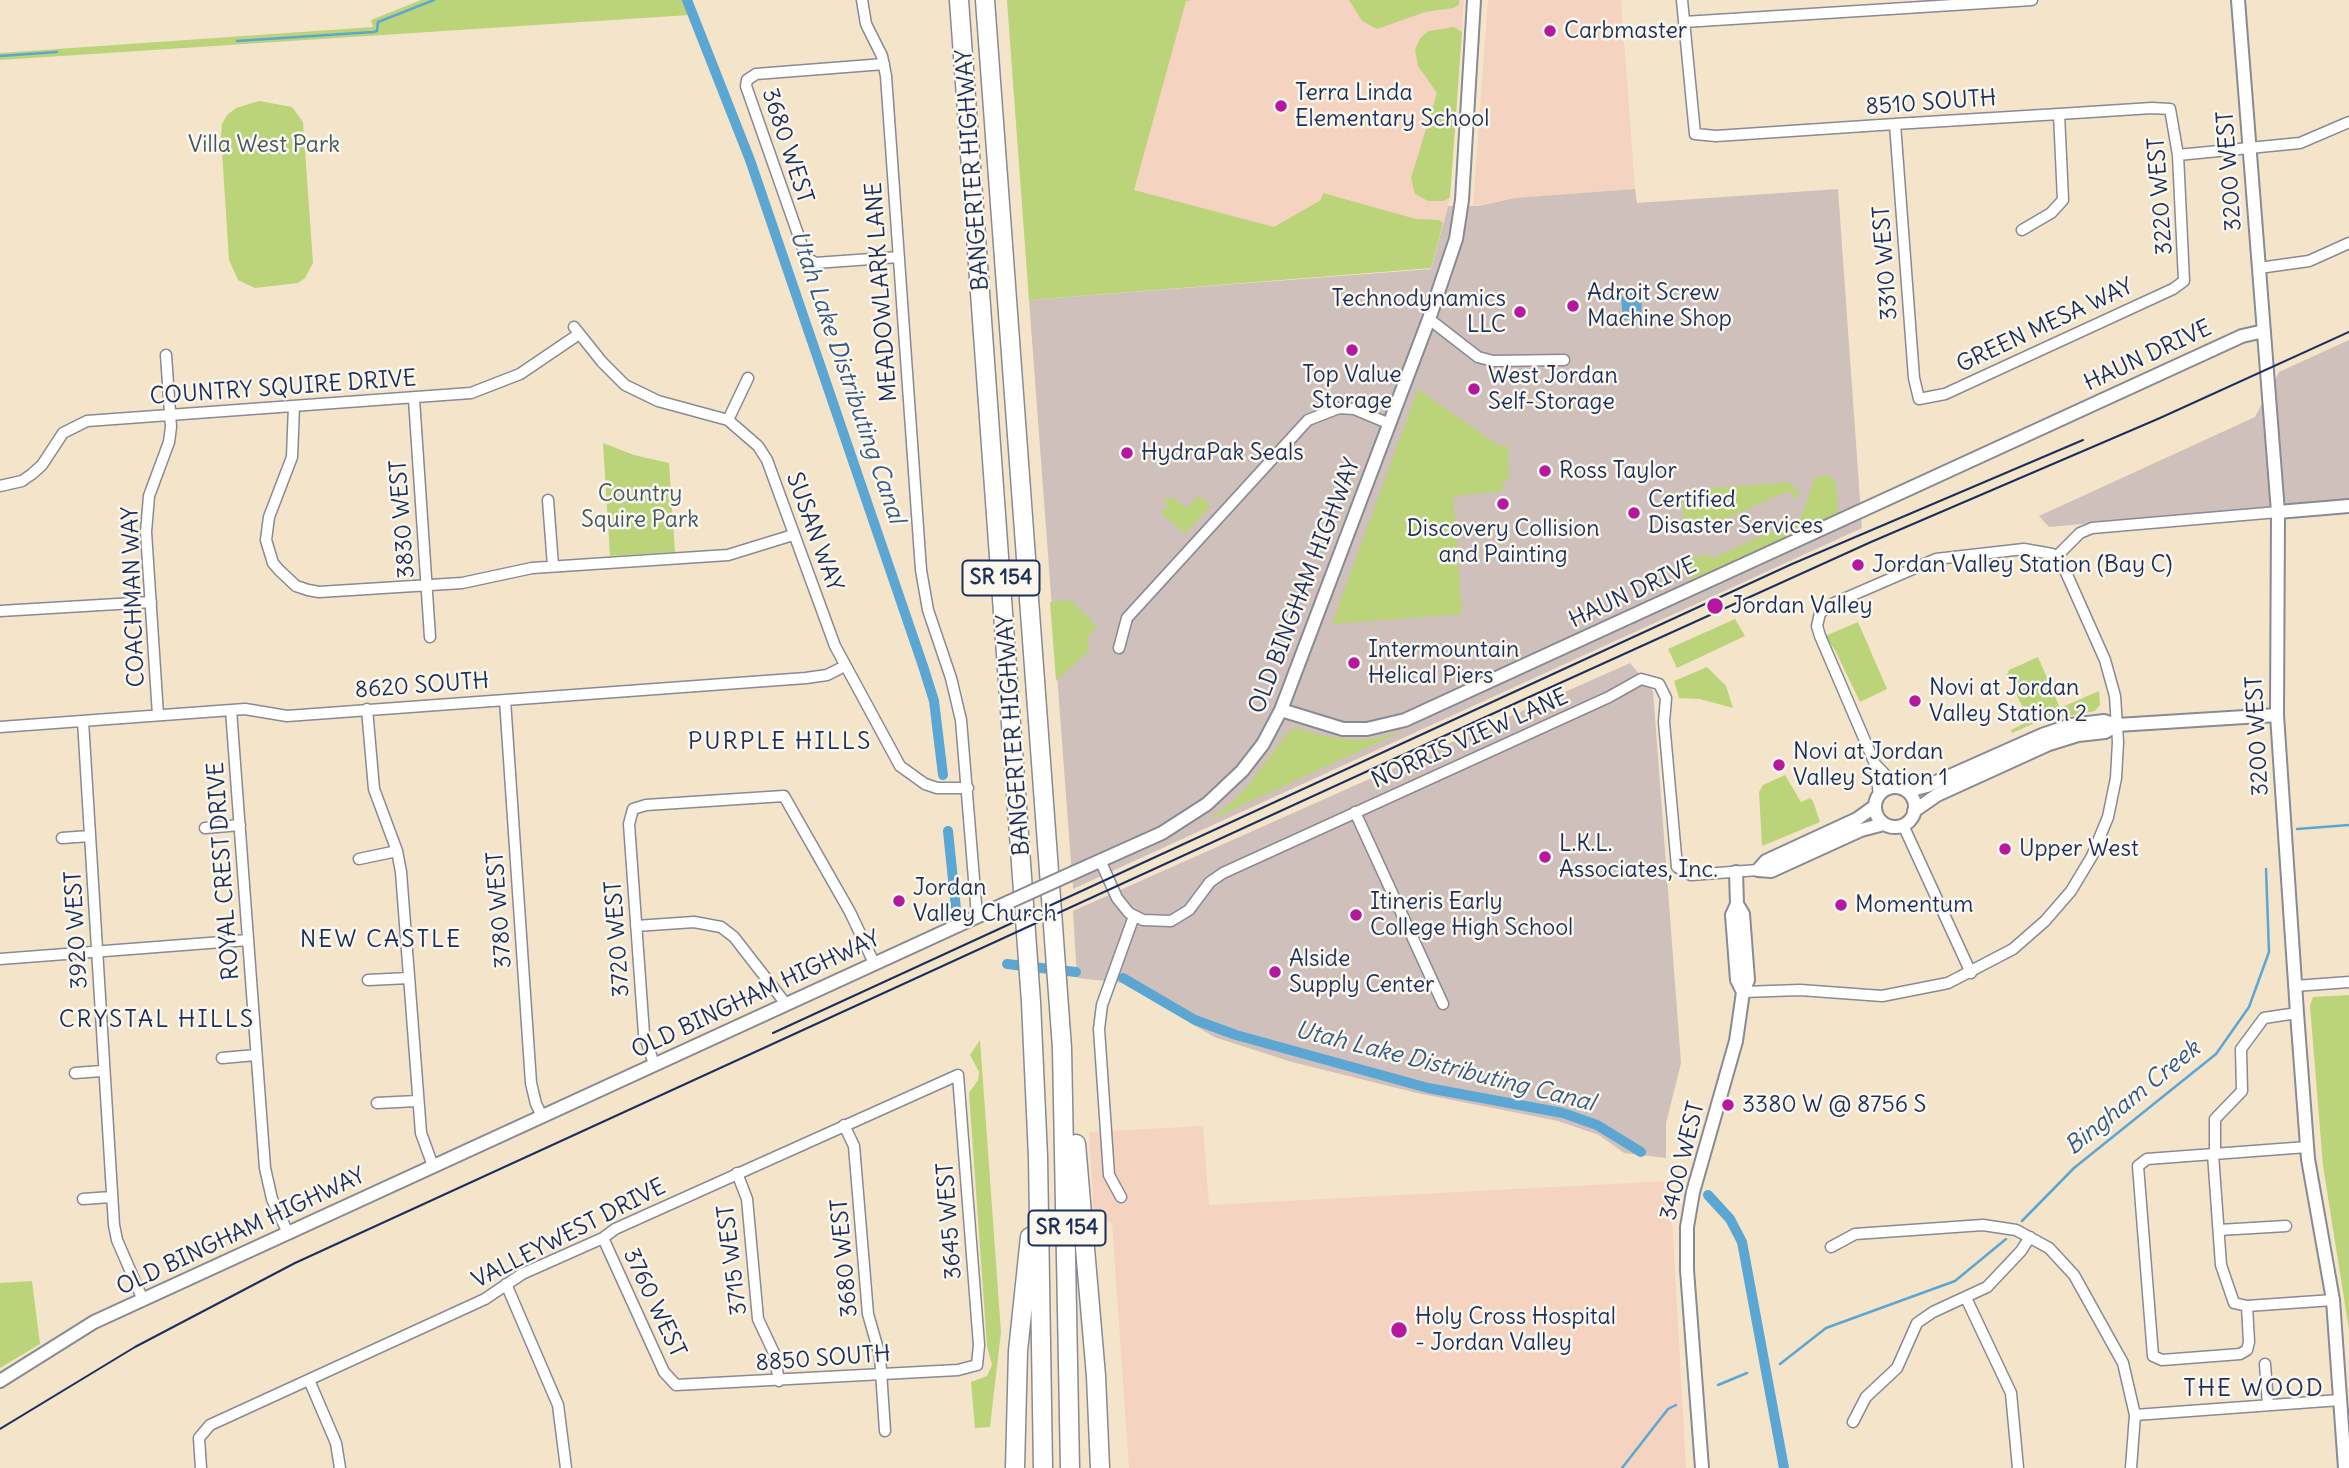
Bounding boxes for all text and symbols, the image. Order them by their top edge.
place label: Carbmaster [1564,17,1687,45]
marker: Carbmaster [1542,23,1558,39]
street label: BANGERTER HIGHWAY [951,48,995,292]
place label: Terra Linda Elementary School [1295,79,1489,133]
street label: 3680 WEST [755,85,819,207]
street label: 8510 SOUTH [1865,85,1997,121]
marker: Terra Linda Elementary School [1273,98,1289,114]
street label: 3200 WEST [2212,110,2248,232]
park label: Villa West Park [188,131,340,159]
street label: 3220 WEST [2143,136,2179,256]
street label: MEADOWLARK LANE [861,181,903,403]
street label: 3310 WEST [1868,205,1904,321]
water label: Utah Lake Distributing Canal [783,227,911,527]
street label: GREEN MESA WAY [1952,273,2138,379]
place label: Adroit Screw Machine Shop [1587,279,1732,333]
place label: Technodynamics LLC [1332,285,1506,339]
marker: Adroit Screw Machine Shop [1565,298,1581,314]
marker: Technodynamics LLC [1512,304,1528,320]
street label: HAUN DRIVE [2080,314,2216,398]
marker: Top Value Storage [1344,342,1360,358]
place label: Top Value Storage [1302,361,1402,415]
place label: West Jordan Self-Storage [1488,362,1618,416]
street label: COUNTRY SQUIRE DRIVE [149,365,417,411]
marker: West Jordan Self-Storage [1466,381,1482,397]
place label: HydraPak Seals [1141,439,1304,467]
marker: HydraPak Seals [1119,445,1135,461]
street label: OLD BINGHAM HIGHWAY [1244,455,1366,717]
place label: Ross Taylor [1559,457,1677,485]
street label: 3830 WEST [385,459,421,579]
marker: Ross Taylor [1537,463,1553,479]
street label: SUSAN WAY [780,469,848,595]
park label: Country Squire Park [581,480,699,534]
place label: Certified Disaster Services [1648,486,1823,540]
marker: Discovery Collision and Painting [1495,496,1511,512]
marker: Certified Disaster Services [1626,505,1642,521]
street label: COACHMAN WAY [117,506,151,688]
place label: Discovery Collision and Painting [1407,515,1599,569]
street label: HAUN DRIVE [1565,551,1701,635]
place label: Jordan Valley Station (Bay C) [1872,551,2173,579]
marker: Jordan Valley Station (Bay C) [1850,557,1866,573]
road number: SR 154 [962,560,1040,596]
place label: Jordan Valley [1731,592,1872,620]
marker: Jordan Valley [1705,596,1725,616]
street label: BANGERTER HIGHWAY [992,613,1036,857]
place label: Intermountain Helical Piers [1368,636,1519,690]
marker: Intermountain Helical Piers [1346,655,1362,671]
street label: 8620 SOUTH [354,668,490,704]
place label: Novi at Jordan Valley Station 2 [1929,674,2087,728]
street label: 3200 WEST [2241,675,2275,797]
street label: NORRIS VIEW LANE [1367,683,1573,795]
marker: Novi at Jordan Valley Station 2 [1907,693,1923,709]
district label: PURPLE HILLS [689,728,871,756]
place label: Novi at Jordan Valley Station 1 [1793,738,1948,792]
marker: Novi at Jordan Valley Station 1 [1771,757,1787,773]
street label: ROYAL CREST DRIVE [203,761,245,981]
place label: L.K.L. Associates, Inc. [1559,830,1718,884]
place label: Upper West [2019,835,2139,863]
marker: Upper West [1997,841,2013,857]
marker: L.K.L. Associates, Inc. [1537,849,1553,865]
street label: 3780 WEST [482,851,518,969]
street label: 3920 WEST [60,870,94,990]
place label: Jordan Valley Church [913,874,1057,928]
street label: 3720 WEST [600,880,636,998]
place label: Itineris Early College High School [1370,888,1573,942]
place label: Momentum [1855,891,1973,919]
marker: Jordan Valley Church [891,893,907,909]
marker: Momentum [1833,897,1849,913]
marker: Itineris Early College High School [1348,907,1364,923]
street label: OLD BINGHAM HIGHWAY [627,925,885,1065]
district label: NEW CASTLE [301,926,461,954]
place label: Alside Supply Center [1289,945,1434,999]
marker: Alside Supply Center [1267,964,1283,980]
district label: CRYSTAL HILLS [60,1006,254,1034]
water label: Utah Lake Distributing Canal [1292,1016,1598,1118]
water label: Bingham Creek [2060,1035,2206,1161]
place label: 3380 W @ 8756 S [1742,1091,1926,1119]
marker: 3380 W @ 8756 S [1720,1097,1736,1113]
street label: 3400 WEST [1655,1099,1711,1223]
street label: 3645 WEST [932,1161,968,1281]
street label: OLD BINGHAM HIGHWAY [112,1162,370,1302]
street label: VALLEYWEST DRIVE [468,1173,670,1295]
street label: 3680 WEST [826,1197,864,1319]
street label: 3715 WEST [713,1203,753,1317]
road number: SR 154 [1028,1210,1106,1246]
street label: 3760 WEST [617,1244,691,1362]
place label: Holy Cross Hospital - Jordan Valley [1415,1303,1616,1357]
marker: Holy Cross Hospital - Jordan Valley [1389,1320,1409,1340]
street label: 8850 SOUTH [755,1341,891,1377]
district label: THE WOOD [2184,1375,2324,1403]

